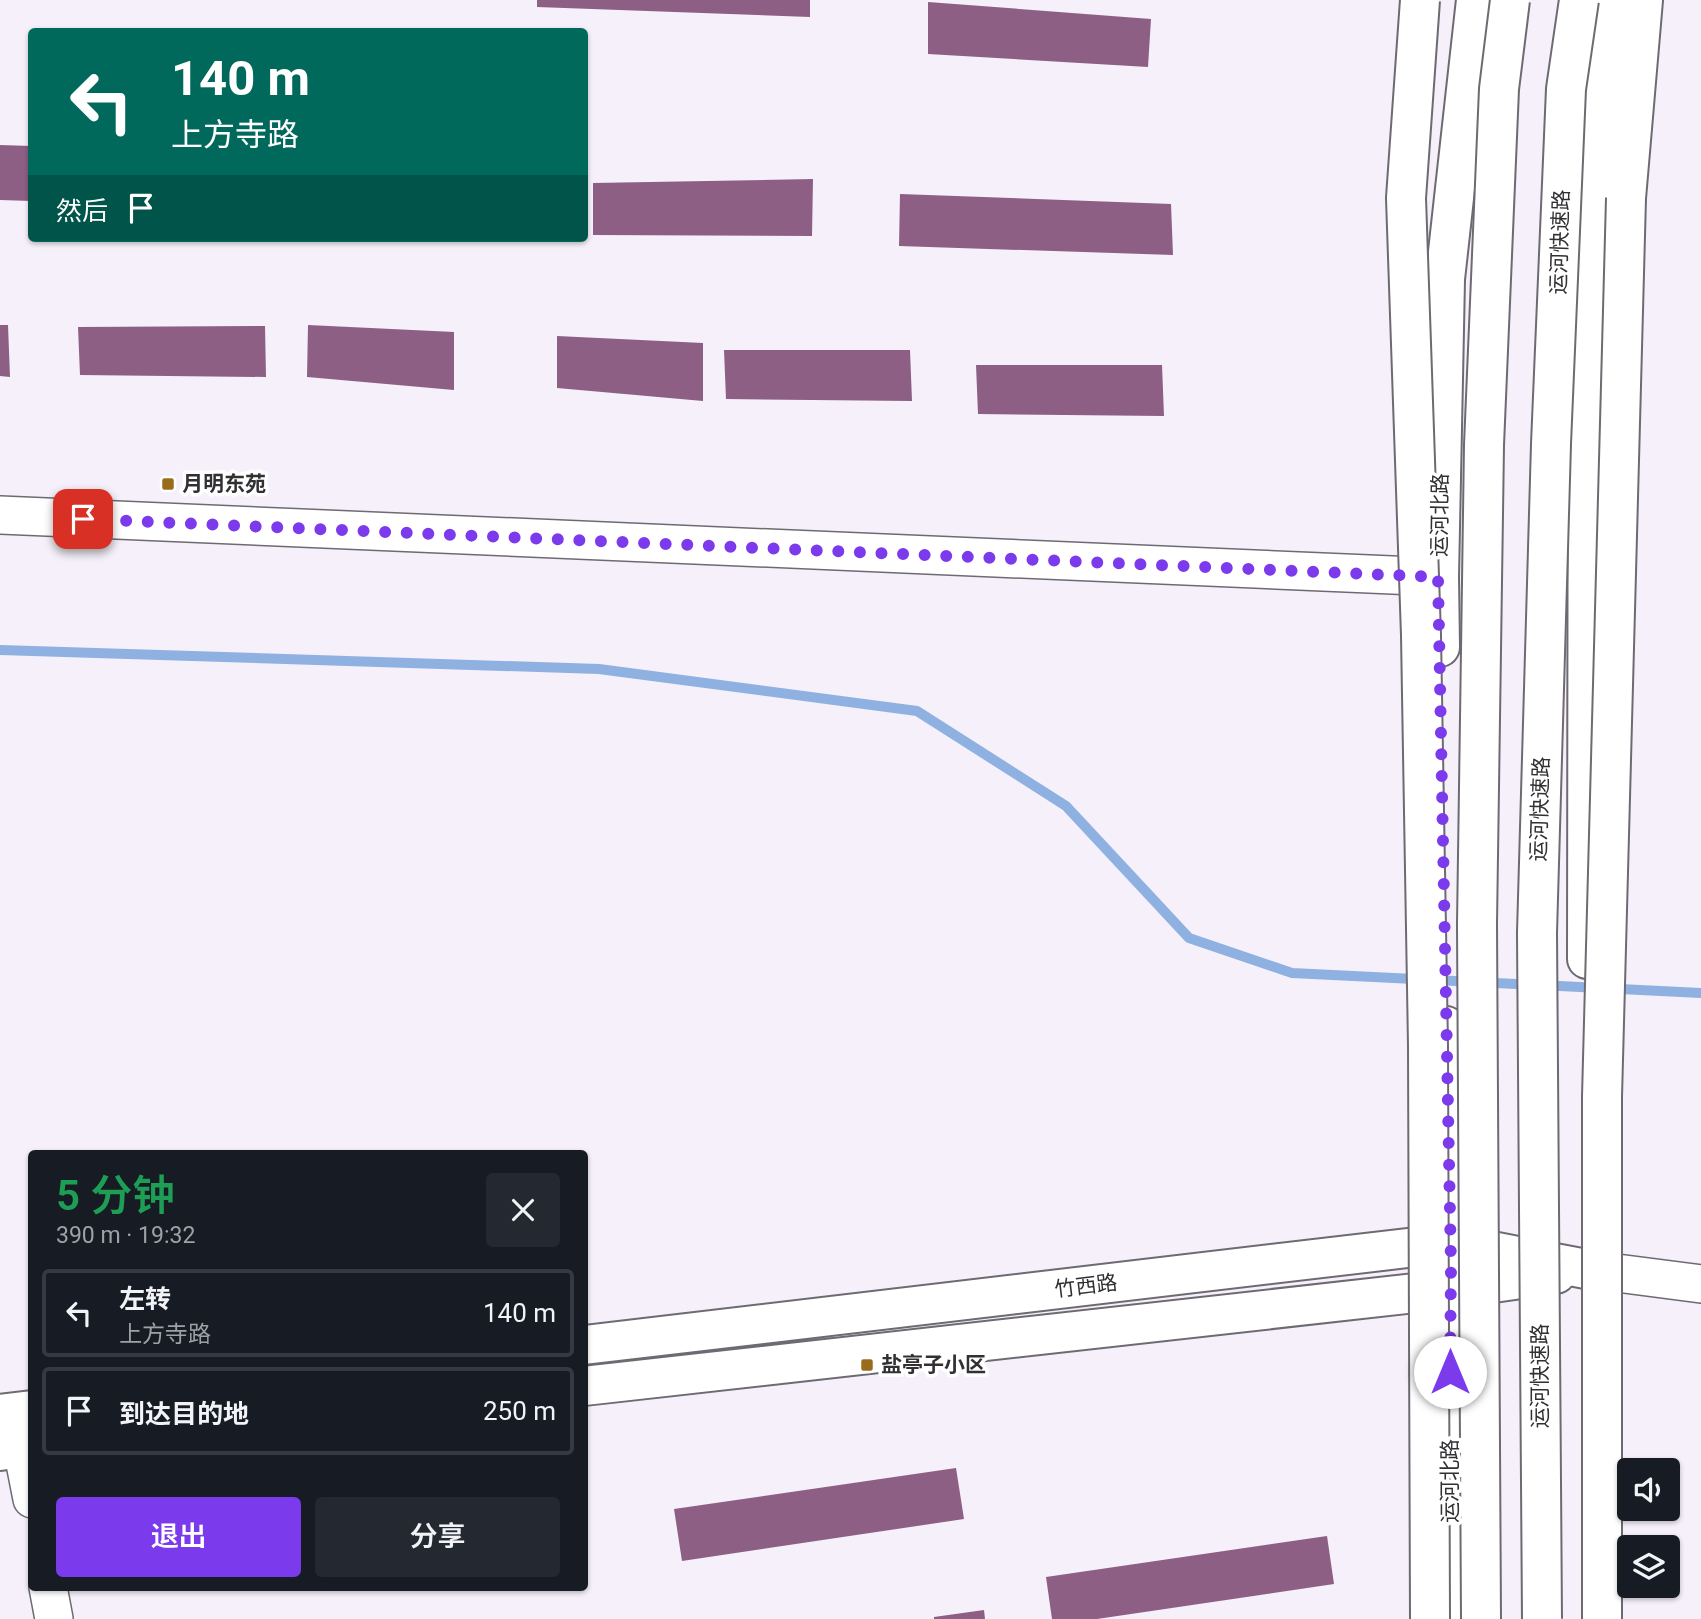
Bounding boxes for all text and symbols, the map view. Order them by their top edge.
text: 140 m [171,50,310,107]
icon: left [56,56,147,147]
text: 上方寺路 [171,116,299,154]
icon: arrive [122,189,160,227]
street label: 运河快速路 [1546,189,1574,295]
text: 然后 [56,196,108,226]
place label: 月明东苑 [182,472,266,496]
street label: 运河北路 [1427,473,1453,557]
marker: 月明东苑 [160,476,176,492]
pin [53,489,113,549]
icon: arrive [64,500,102,538]
street label: 运河快速路 [1526,756,1554,862]
text: 5 分钟 [56,1171,174,1220]
button: close [486,1173,560,1247]
text: 390 m · 19:32 [56,1222,195,1249]
street label: 竹西路 [1053,1270,1119,1302]
text: 左转 [119,1284,171,1314]
icon: left [60,1294,98,1332]
text: 140 m [483,1298,556,1328]
text: 上方寺路 [119,1321,211,1348]
street label: 运河快速路 [1528,1324,1552,1429]
position arrow [1413,1335,1487,1409]
place label: 盐亭子小区 [881,1353,986,1377]
marker: 盐亭子小区 [859,1357,875,1373]
icon: arrive [60,1392,98,1430]
text: 250 m [483,1396,556,1426]
text: 到达目的地 [119,1399,249,1429]
street label: 运河北路 [1438,1439,1462,1523]
map controls [1617,1458,1680,1598]
button: sound [1617,1458,1680,1521]
button: 退出 [56,1497,301,1577]
button: 分享 [315,1497,560,1577]
button: layers [1617,1535,1680,1598]

